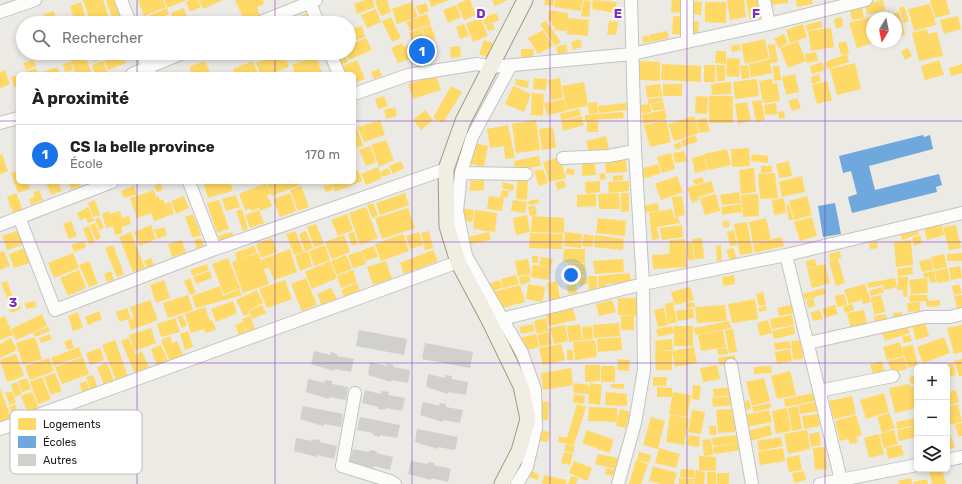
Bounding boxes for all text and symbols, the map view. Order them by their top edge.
text: D [476,6,486,21]
text: E [614,6,622,21]
text: F [752,6,760,21]
north arrow [866,12,902,48]
search box [16,16,356,60]
icon: search [30,27,52,49]
text: Rechercher [62,29,143,47]
pin: 1 [409,36,435,66]
text: À proximité [32,88,129,108]
text: CS la belle province [70,138,215,156]
text: 1 [42,147,48,162]
text: 170 m [305,147,340,162]
text: École [70,156,103,171]
your location [561,265,581,285]
text: 3 [9,295,18,310]
map controls [914,364,950,472]
button: + [914,364,950,400]
button: − [914,400,950,436]
legend [10,410,142,474]
text: Logements [43,418,101,431]
text: Écoles [43,436,77,449]
button: layers [914,436,950,472]
text: Autres [43,454,77,467]

